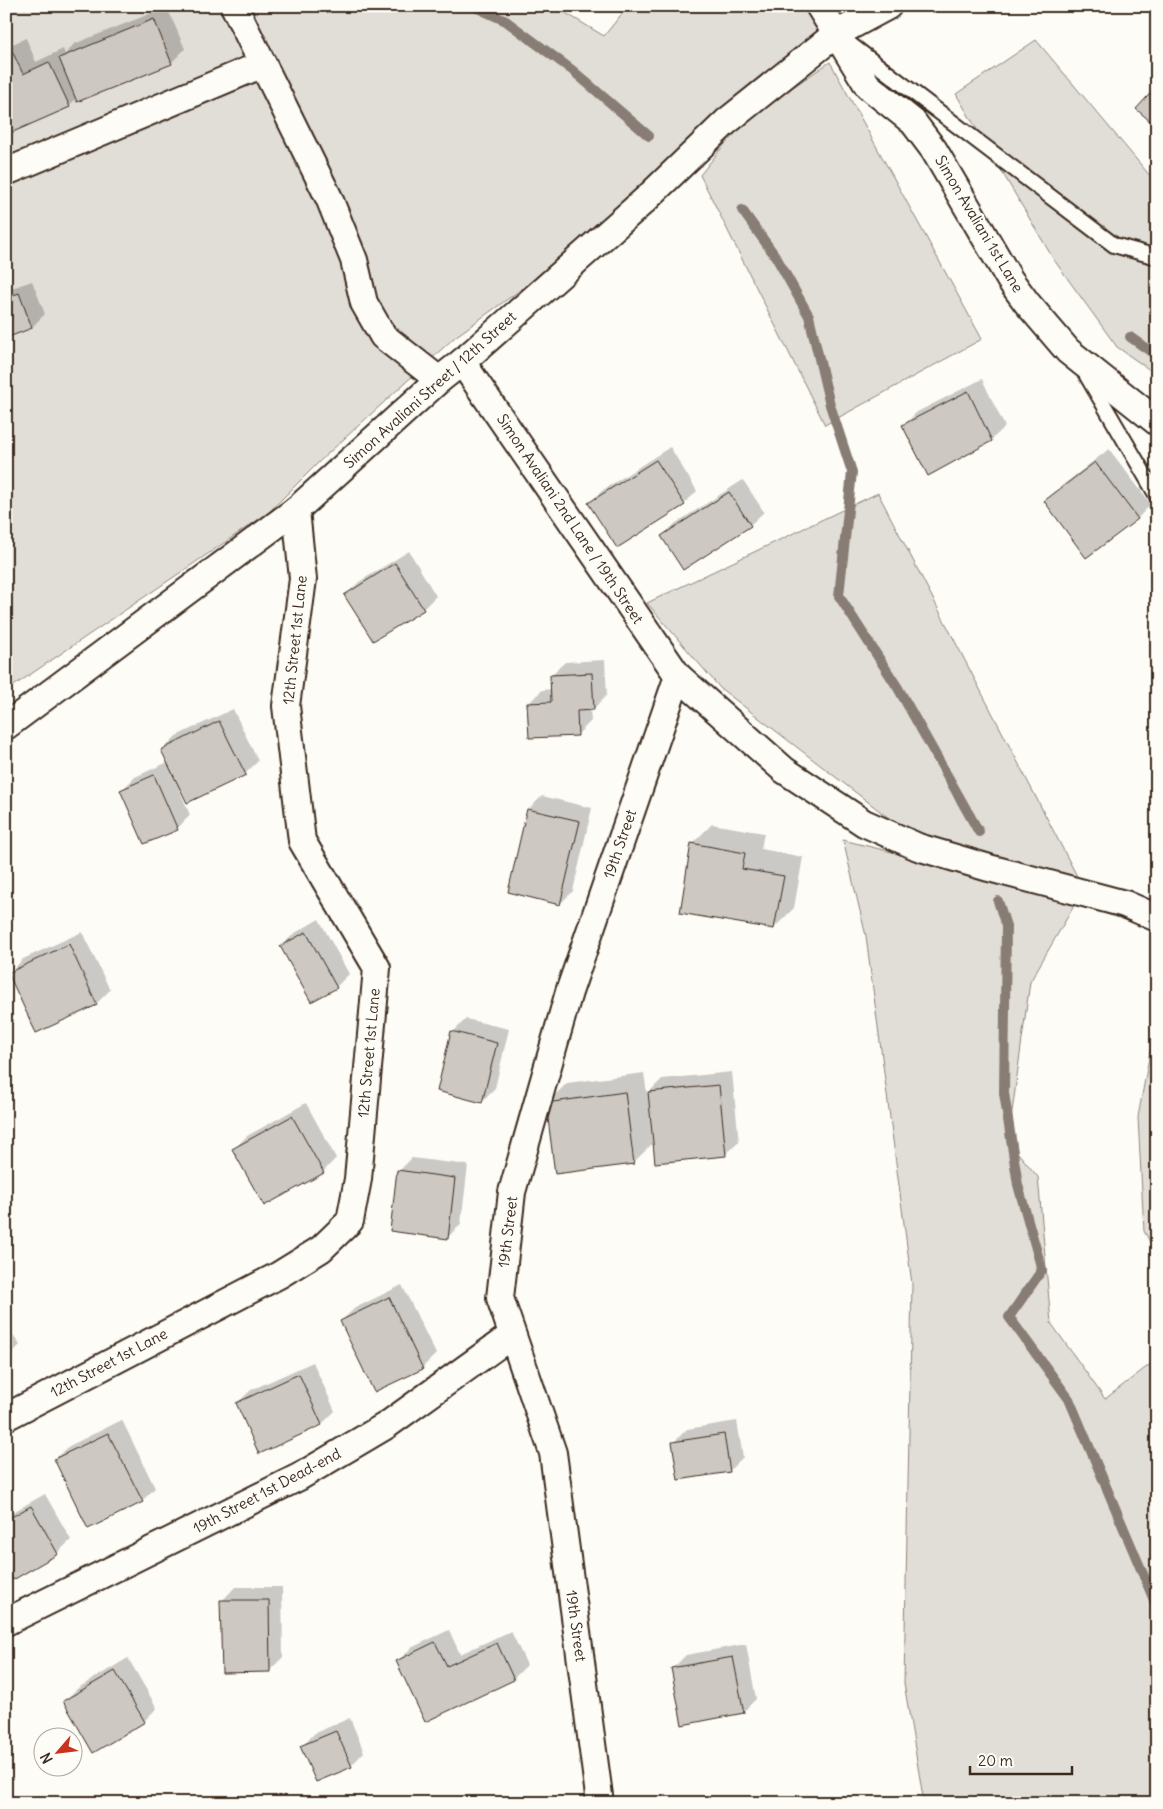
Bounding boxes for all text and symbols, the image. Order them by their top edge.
street label: Simon Avaliani 1st Lane [931,152,1028,296]
street label: Simon Avaliani Street / 12th Street [339,307,520,472]
street label: Simon Avaliani 2nd Lane / 19th Street [493,410,648,627]
street label: 12th Street 1st Lane [278,574,311,706]
street label: 19th Street [599,807,640,881]
street label: 12th Street 1st Lane [353,987,384,1118]
street label: 19th Street [494,1195,521,1269]
street label: 12th Street 1st Lane [47,1324,171,1401]
street label: 19th Street 1st Dead-end [190,1443,344,1538]
street label: 19th Street [562,1589,591,1663]
north arrow [32,1726,82,1776]
scale bar [970,1744,1073,1776]
text: N [36,1750,57,1767]
text: 20 m [978,1751,1013,1770]

